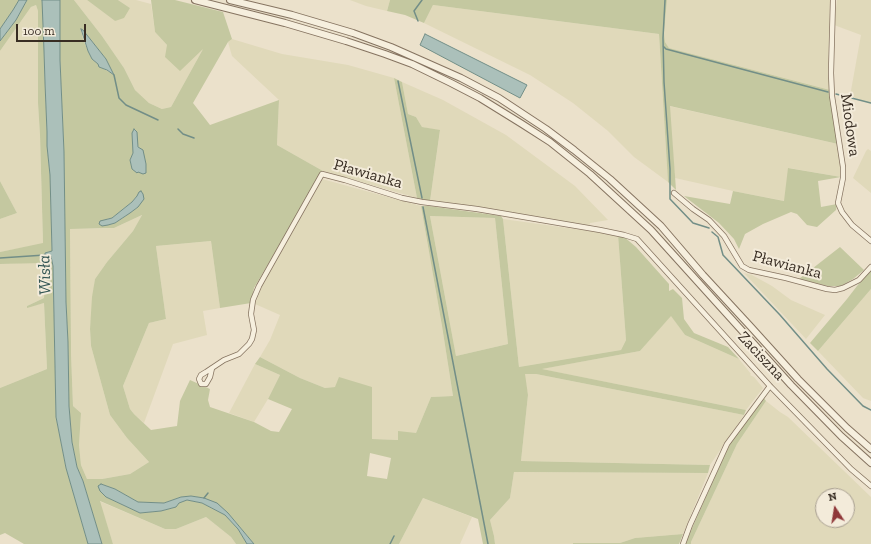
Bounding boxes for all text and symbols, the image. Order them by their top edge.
scale bar [18,16,88,42]
text: 100 m [23,24,55,38]
street label: Miodowa [836,92,864,158]
street label: Pławianka [331,155,405,193]
street label: Pławianka [750,247,824,283]
water label: Wisła [34,255,56,295]
street label: Zaciszna [733,327,789,385]
north arrow [815,488,855,528]
text: N [827,490,838,504]

